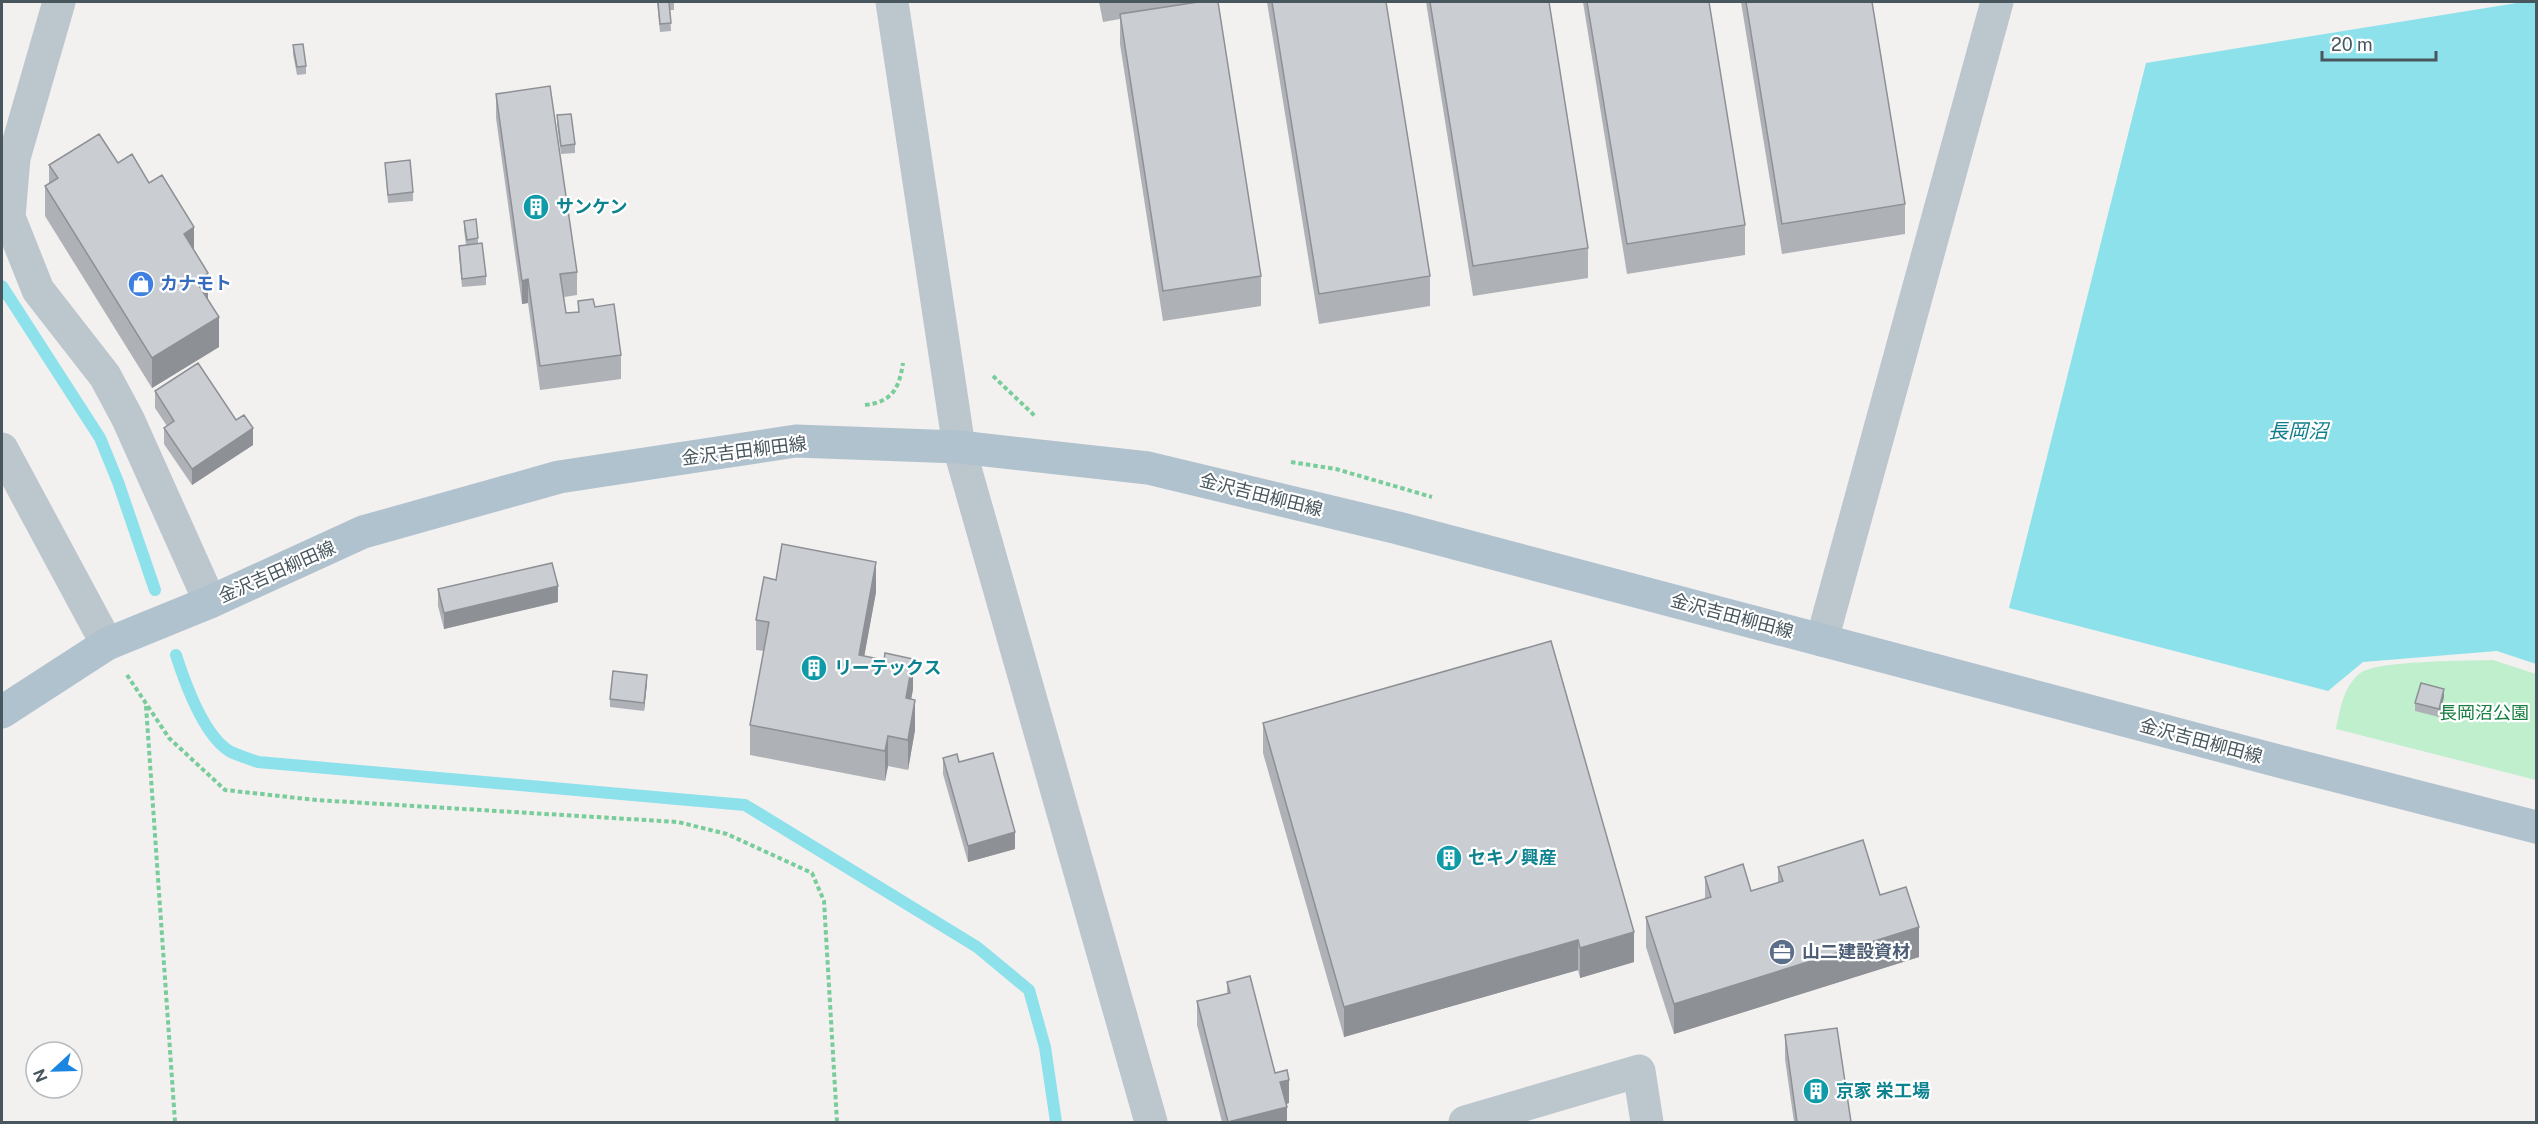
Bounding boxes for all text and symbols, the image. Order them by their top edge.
scale bar [2322,24,2436,62]
text: 20 m [2331,34,2373,55]
building icon: サンケン [521,192,551,222]
place label: サンケン [556,196,627,217]
shop icon: カナモト [126,269,156,299]
place label: カナモト [160,273,232,294]
water label: 長岡沼 [2268,419,2331,443]
street label: 金沢吉田柳田線 [680,432,808,469]
street label: 金沢吉田柳田線 [1197,469,1325,520]
street label: 金沢吉田柳田線 [215,536,339,607]
street label: 金沢吉田柳田線 [1669,589,1796,642]
building icon: リーテックス [799,653,829,683]
place label: リーテックス [834,657,941,678]
park label: 長岡沼公園 [2439,702,2529,723]
street label: 金沢吉田柳田線 [2138,714,2265,767]
building icon: セキノ興産 [1434,843,1464,873]
place label: セキノ興産 [1468,847,1557,868]
office icon: 山二建設資材 [1767,937,1797,967]
place label: 山二建設資材 [1802,941,1910,962]
north arrow [24,1040,84,1100]
text: N [29,1066,52,1085]
building icon: 京家 栄工場 [1801,1076,1831,1106]
place label: 京家 栄工場 [1836,1080,1930,1101]

